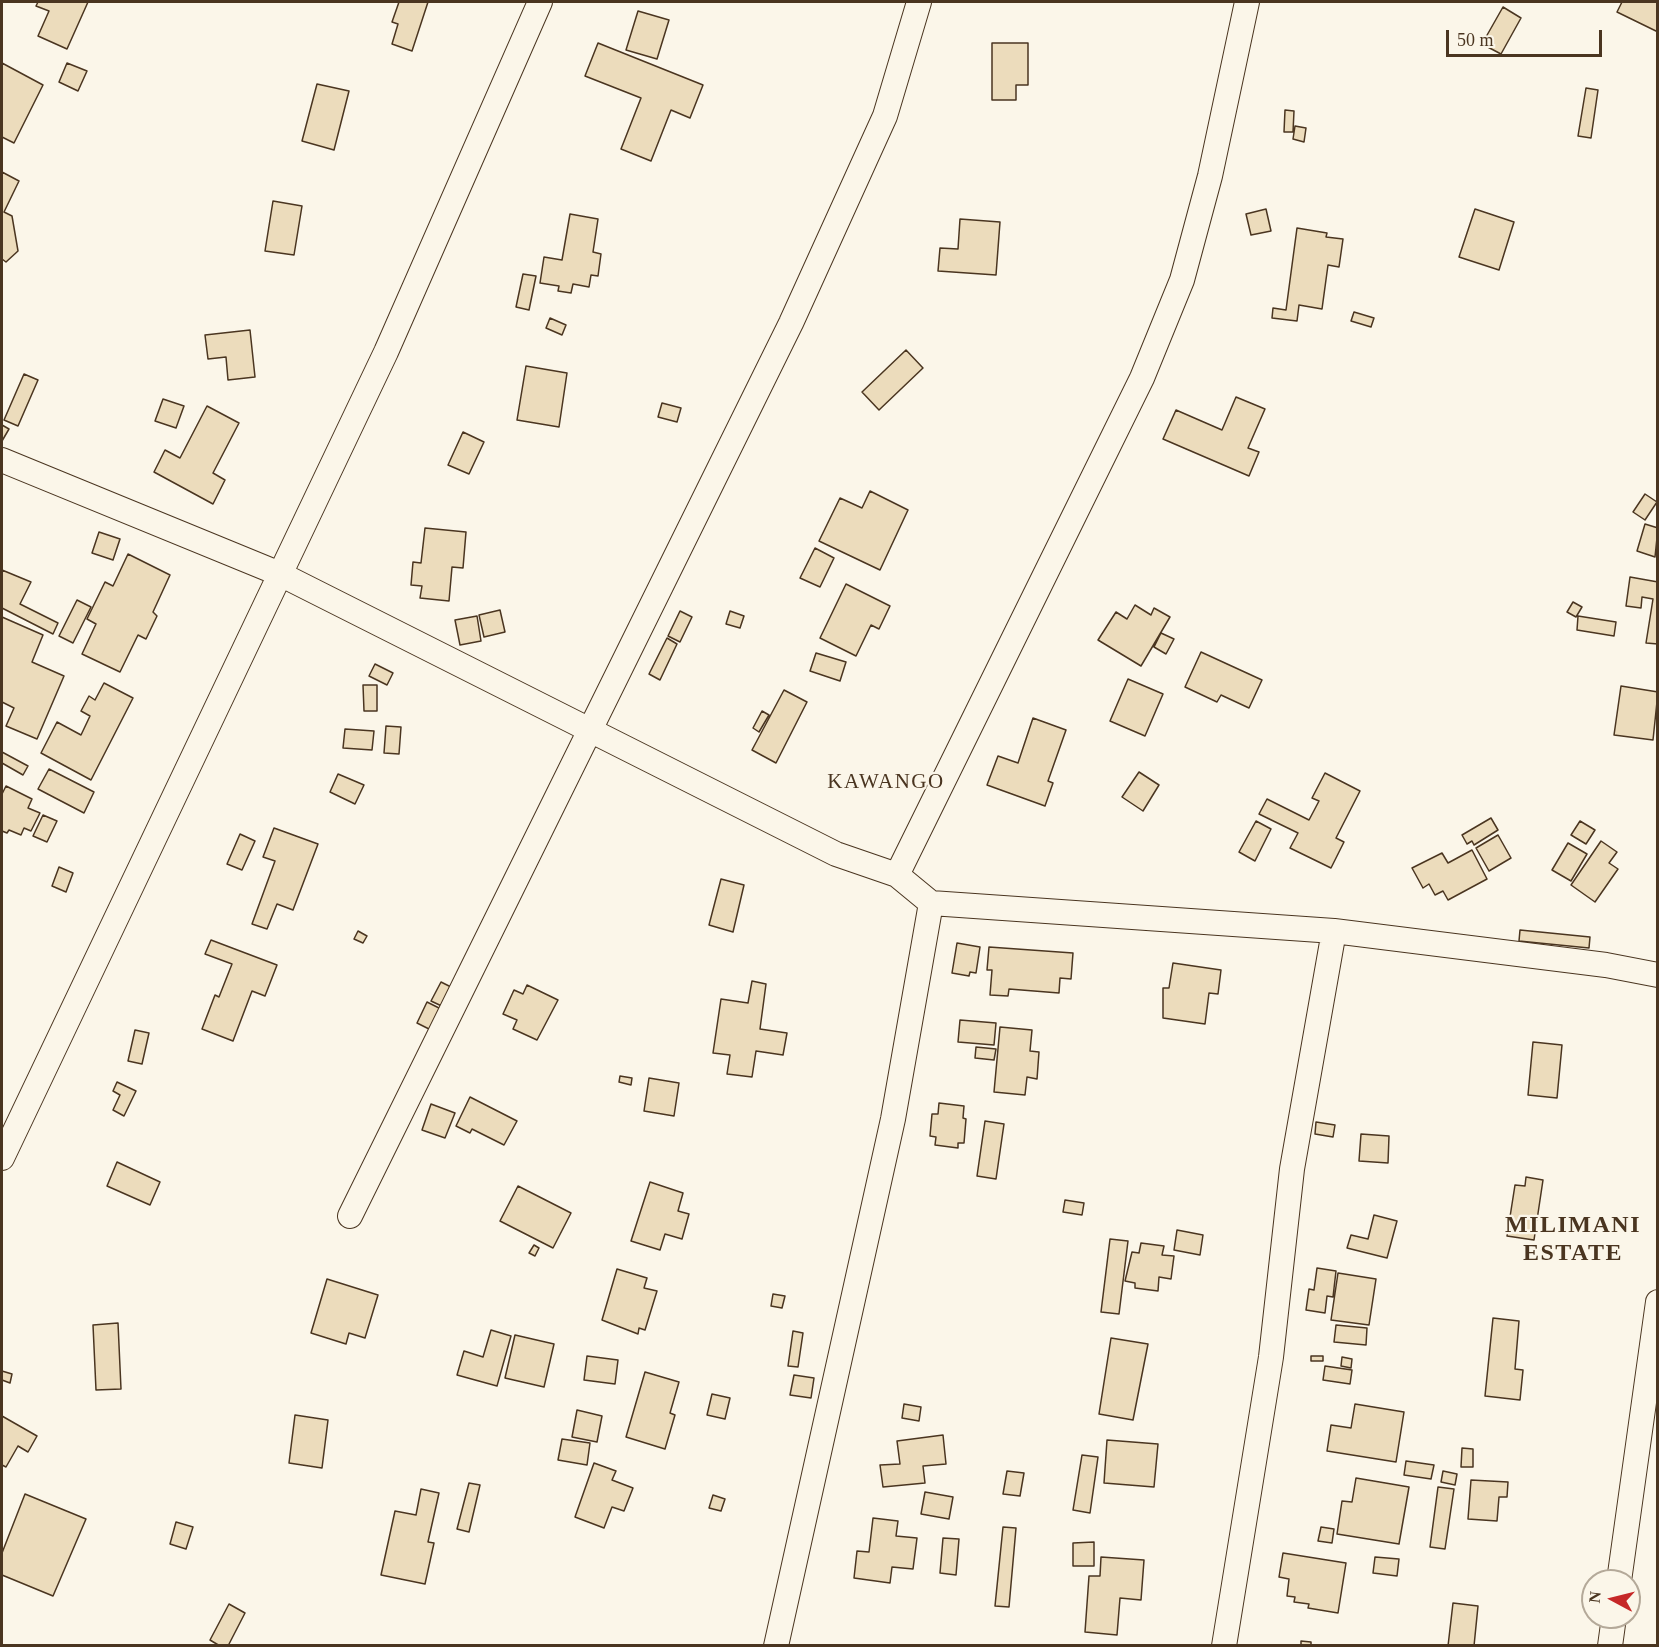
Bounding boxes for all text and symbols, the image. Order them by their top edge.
scale bar [1449,18,1605,56]
text: 50 m [1457,30,1494,50]
district label: KAWANGO [827,769,945,795]
district label: MILIMANI ESTATE [1505,1212,1641,1268]
north arrow [1581,1569,1641,1629]
text: N [1585,1590,1604,1604]

